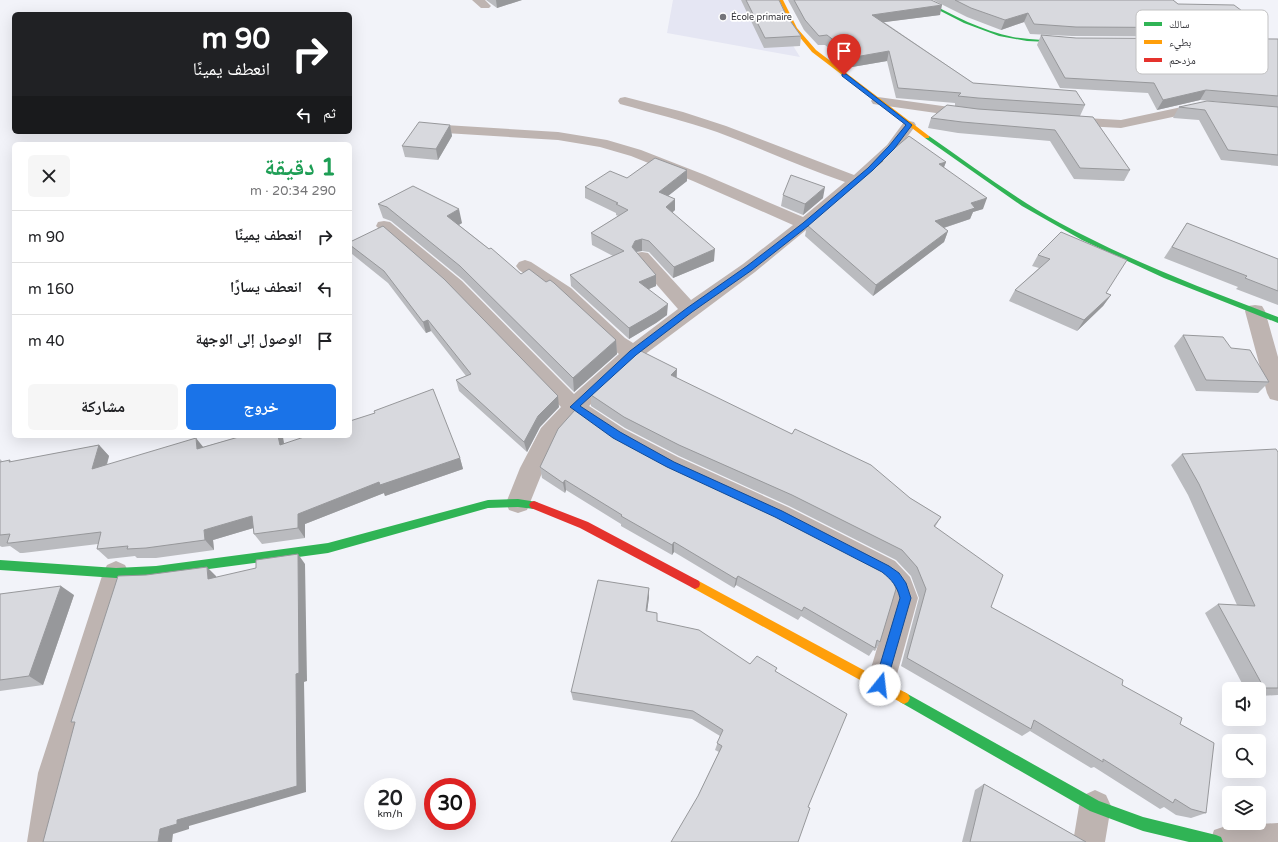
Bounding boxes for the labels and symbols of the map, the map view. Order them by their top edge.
legend [1136,10,1268,74]
place label: École primaire [731,11,792,23]
marker: École primaire [718,12,728,22]
text: سالك [1169,18,1189,31]
pin [827,34,861,75]
text: بطيء [1169,36,1191,51]
text: مزدحم [1169,54,1196,68]
position arrow [859,664,901,706]
speed limit sign: 30 [424,778,476,830]

